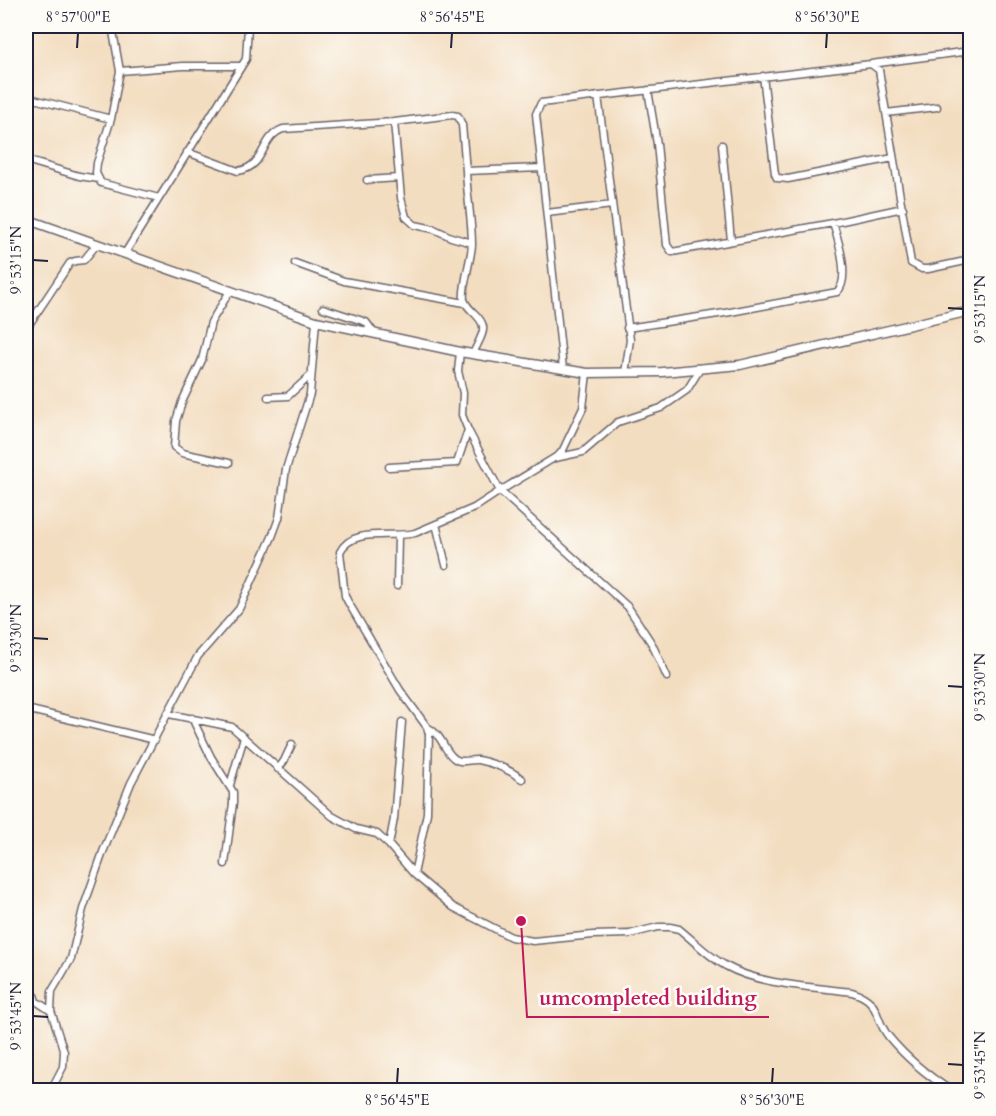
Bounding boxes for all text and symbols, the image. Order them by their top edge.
text: 8°57'00"E [46,7,110,27]
text: 8°56'45"E [420,7,484,27]
text: 8°56'30"E [795,7,859,27]
text: 9°53'15"N [6,226,26,294]
text: 9°53'15"N [970,275,990,343]
text: 9°53'30"N [6,604,26,672]
text: 9°53'30"N [970,653,990,721]
callout: umcompleted building [527,978,769,1017]
text: 9°53'45"N [6,982,26,1050]
text: umcompleted building [539,984,757,1013]
text: 9°53'45"N [970,1031,990,1099]
text: 8°56'45"E [365,1090,429,1110]
text: 8°56'30"E [740,1090,804,1110]

